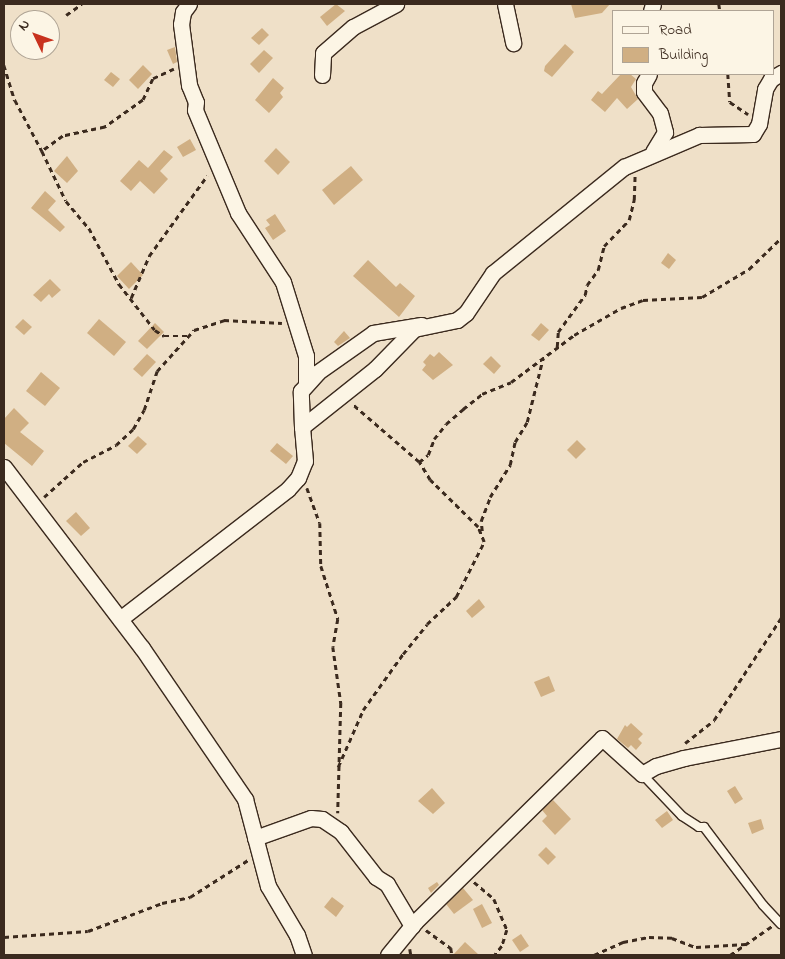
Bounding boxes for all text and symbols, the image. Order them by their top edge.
north arrow [10,10,60,60]
legend [612,10,775,75]
text: N [13,15,35,36]
text: Road [659,19,692,41]
text: Building [659,44,708,66]

